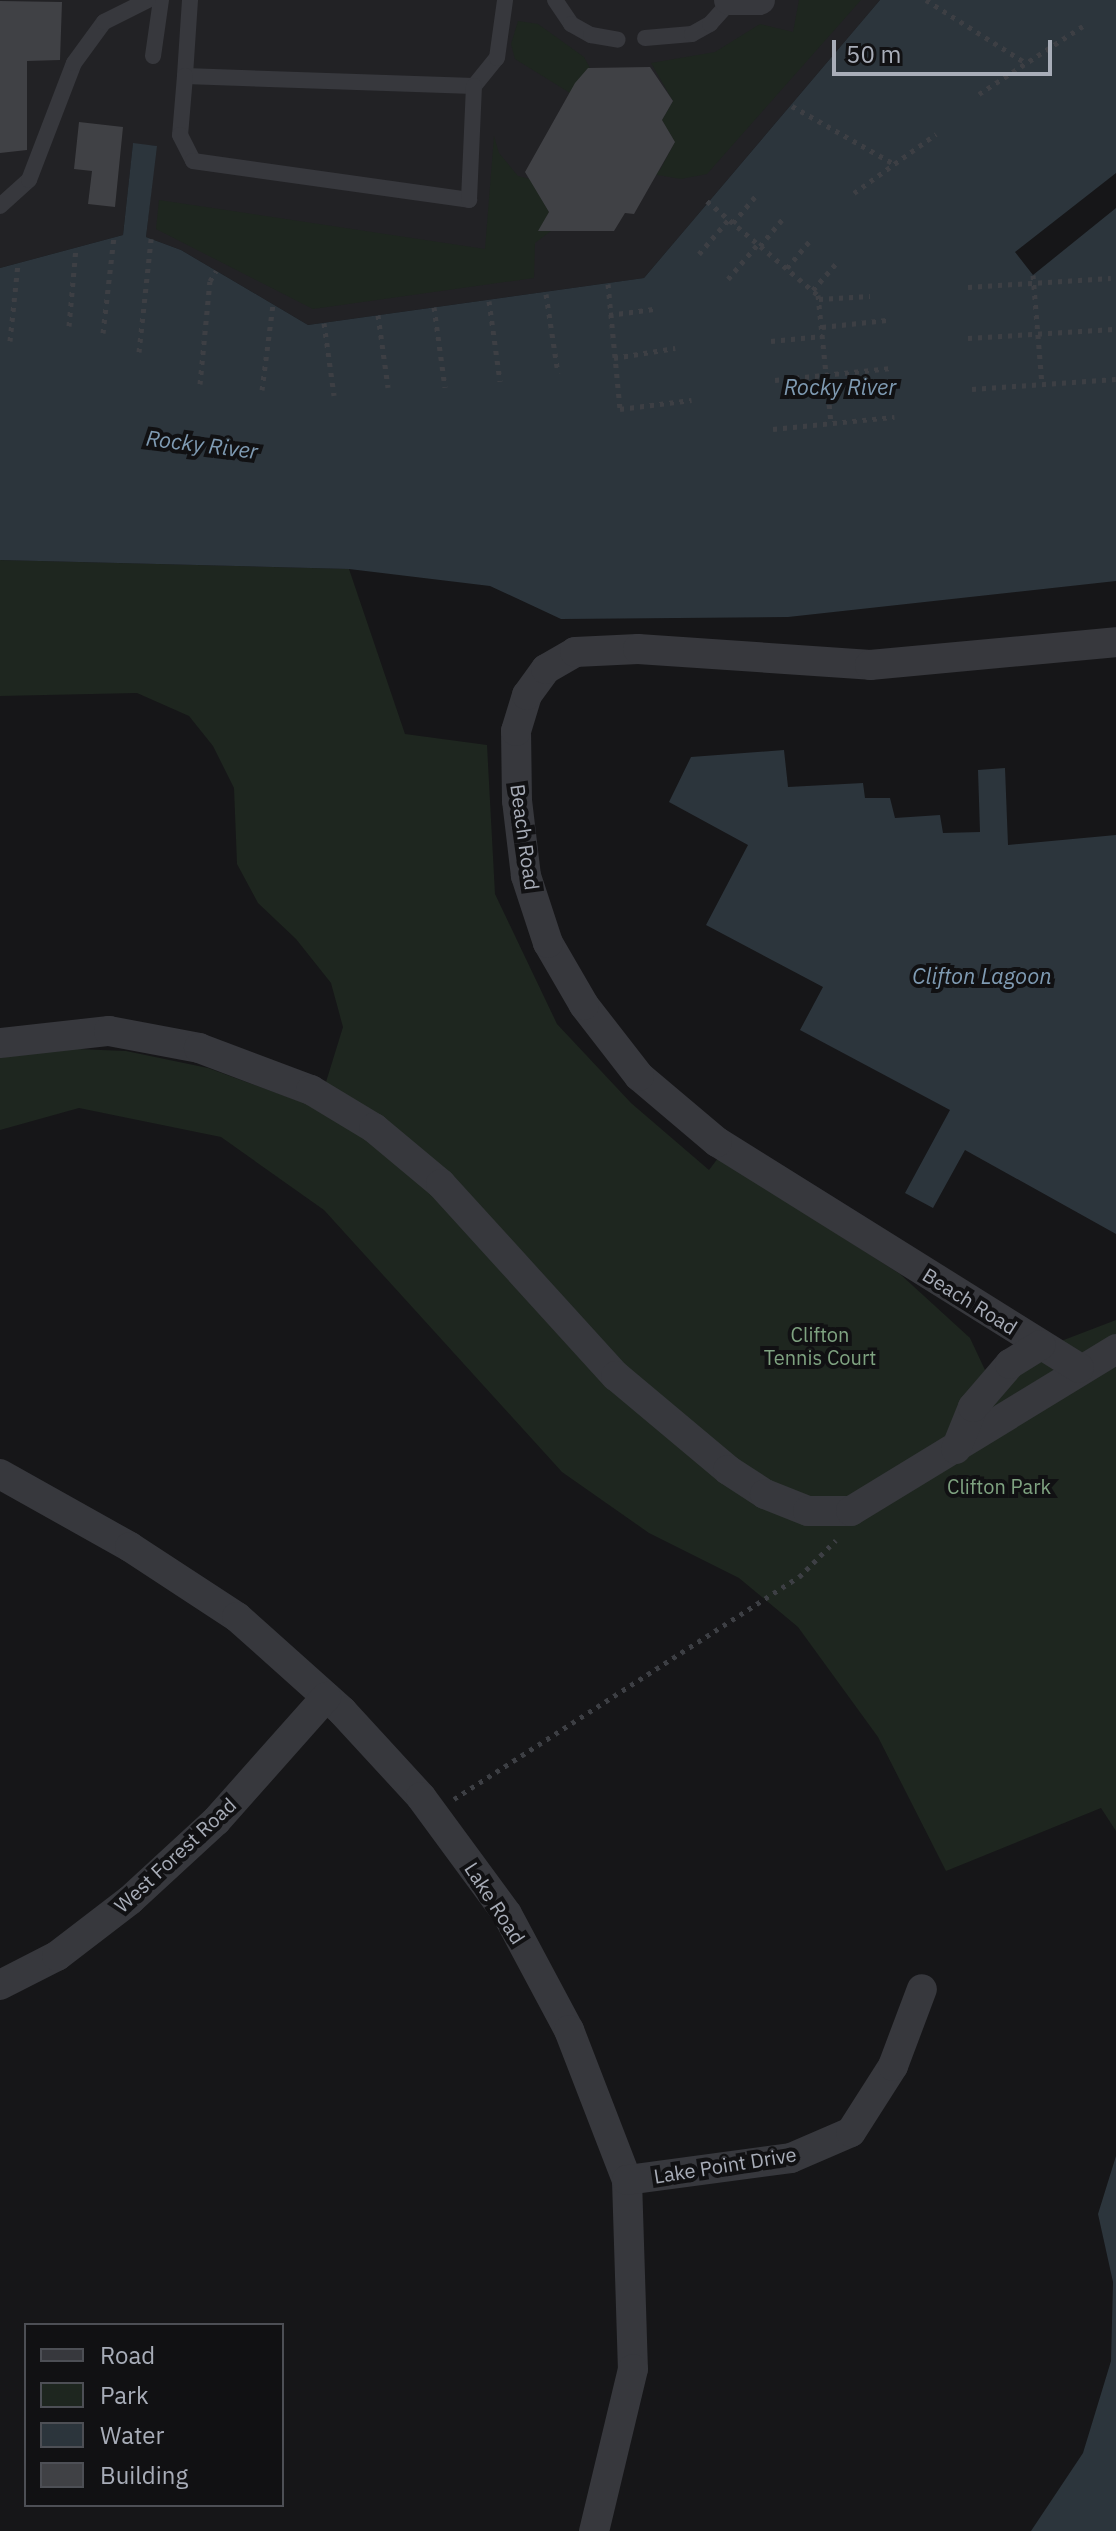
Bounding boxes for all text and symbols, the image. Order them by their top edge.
scale bar [836,24,1056,74]
text: 50 m [846,38,901,70]
water label: Rocky River [784,374,896,400]
water label: Rocky River [145,424,259,464]
street label: Beach Road [506,782,544,892]
water label: Clifton Lagoon [912,963,1052,989]
street label: Beach Road [918,1263,1022,1339]
park label: Clifton Tennis Court [764,1323,876,1370]
park label: Clifton Park [947,1474,1051,1498]
street label: West Forest Road [109,1793,241,1917]
street label: Lake Road [460,1858,530,1948]
street label: Lake Point Drive [652,2142,798,2188]
legend [24,2323,284,2507]
text: Road [100,2339,155,2371]
text: Park [100,2379,149,2411]
text: Water [100,2419,164,2451]
text: Building [100,2459,188,2491]

